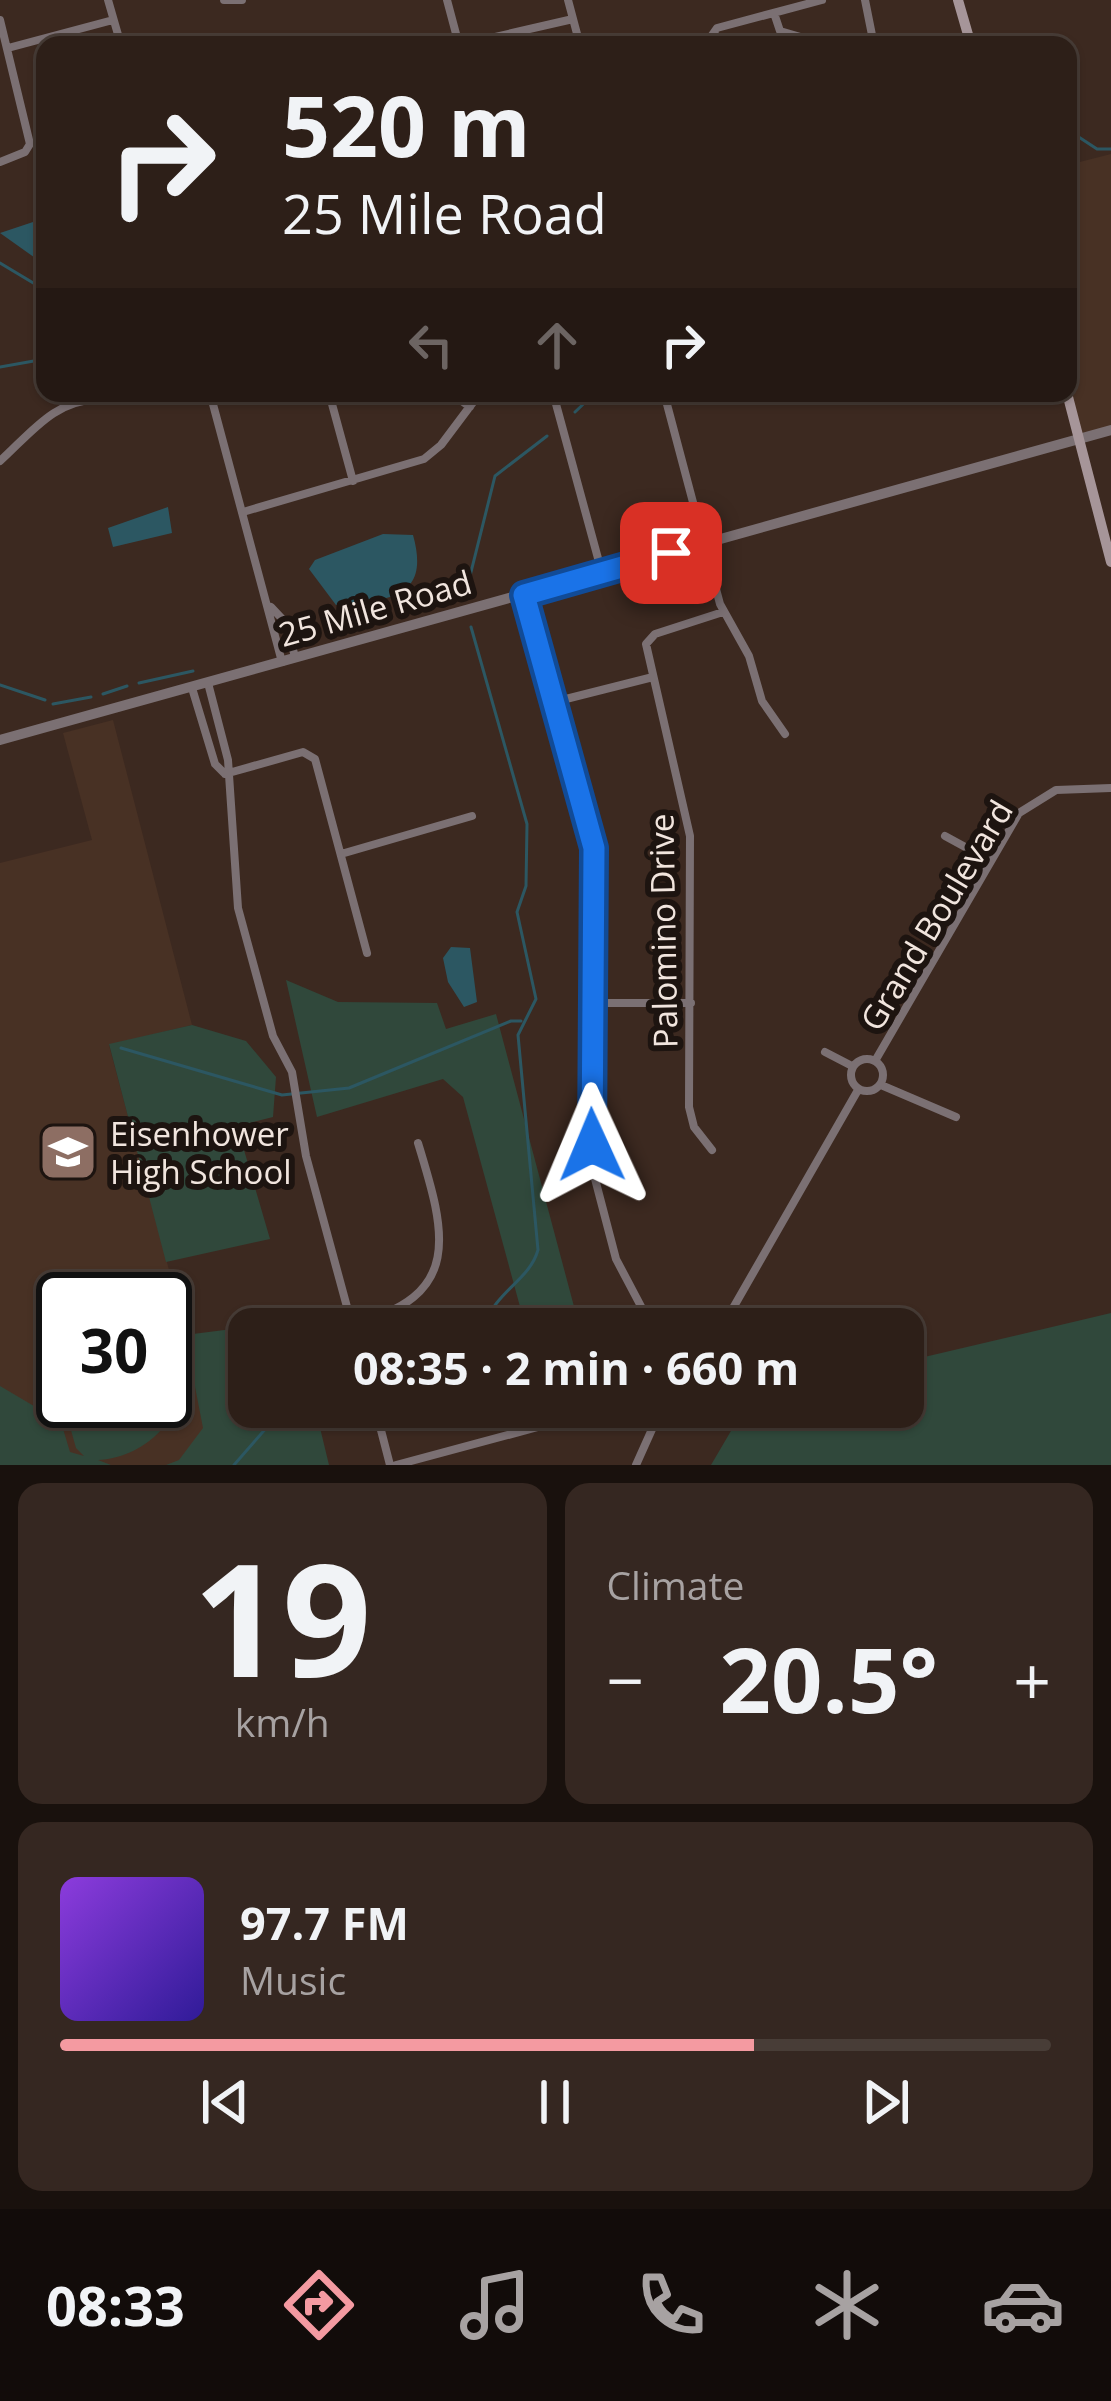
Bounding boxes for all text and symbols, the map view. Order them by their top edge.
text: 520 m [282,67,530,182]
icon: right [84,84,240,240]
text: 25 Mile Road [282,176,607,250]
icon: left [398,312,464,378]
icon: ahead [524,312,590,378]
icon: right [650,312,716,378]
pin [620,502,722,604]
icon: arrive [638,520,704,586]
street label: 25 Mile Road [273,559,477,657]
street label: Grand Boulevard [849,791,1023,1039]
street label: Palomino Drive [638,813,688,1049]
position arrow [529,1082,655,1208]
place label: Eisenhower High School [110,1111,292,1194]
school or university icon: Eisenhower High School [37,1121,99,1183]
speed limit sign: 30 [36,1272,192,1428]
text: 08:35 · 2 min · 660 m [353,1337,799,1398]
text: 19 [193,1510,371,1723]
text: Climate [607,1558,744,1611]
text: 20.5° [719,1617,938,1739]
text: − [607,1634,644,1724]
text: + [1013,1634,1051,1724]
text: km/h [235,1695,330,1748]
text: 97.7 FM [240,1892,409,1953]
text: Music [240,1953,346,2006]
icon: previous [192,2069,258,2135]
icon: pause [522,2069,588,2135]
icon: next [853,2069,919,2135]
icon: directions [277,2263,361,2347]
icon: music [453,2263,537,2347]
icon: phone [629,2263,713,2347]
icon: climate [805,2263,889,2347]
icon: car [981,2263,1065,2347]
text: 08:33 [46,2268,185,2342]

